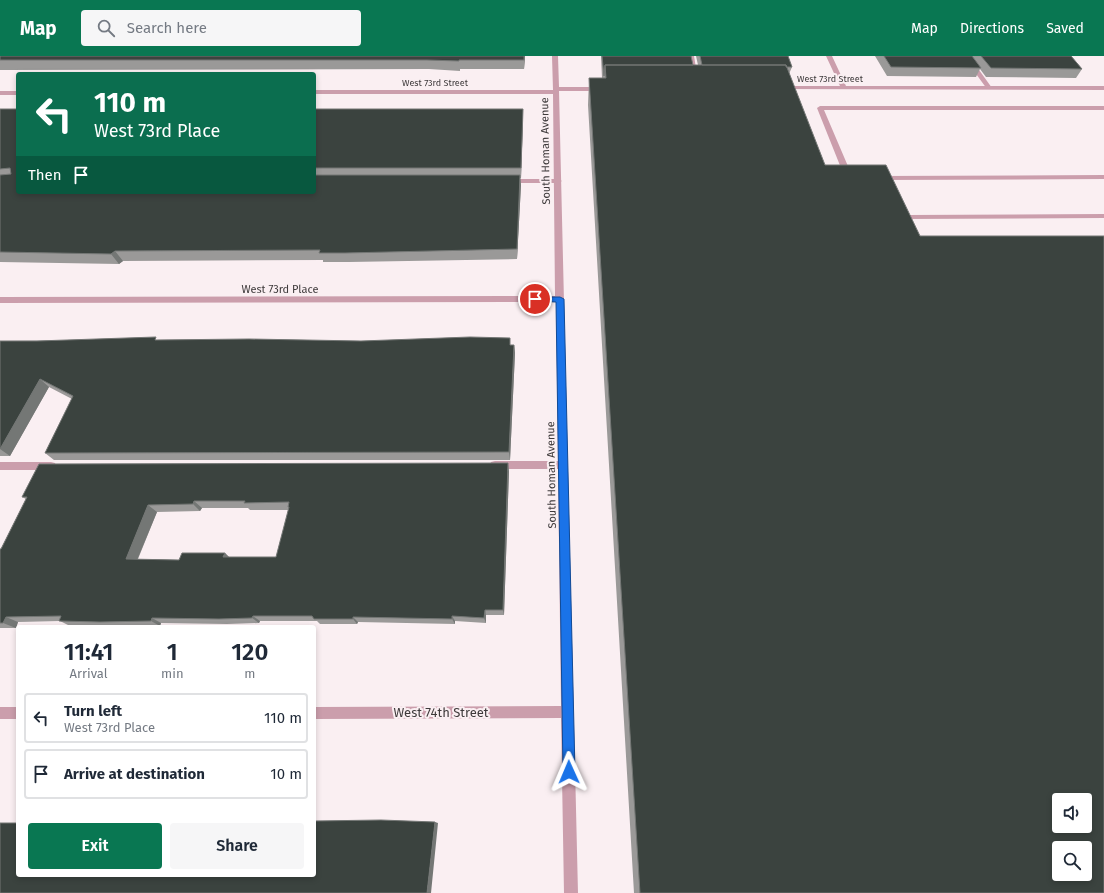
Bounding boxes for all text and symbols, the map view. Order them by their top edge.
search box [81,10,361,46]
text: Map [20,17,57,40]
icon: search [95,17,117,39]
text: Search here [127,19,207,37]
text: Map [911,20,938,37]
text: Directions [960,20,1024,37]
text: Saved [1046,20,1084,37]
street label: West 73rd Street [797,74,864,84]
street label: West 73rd Street [402,78,469,88]
text: 110 m [94,86,166,119]
icon: left [28,88,80,140]
street label: South Homan Avenue [538,97,553,205]
text: West 73rd Place [94,120,220,142]
icon: arrive [70,164,92,186]
text: Then [28,166,62,184]
pin [518,282,552,316]
street label: West 73rd Place [241,283,319,296]
icon: arrive [524,288,546,310]
street label: South Homan Avenue [544,421,559,529]
text: 11:41 [64,638,113,666]
text: 1 [167,638,178,666]
text: 120 [231,638,268,666]
text: Arrival [70,666,108,681]
text: min [161,666,184,681]
text: m [244,666,255,681]
text: Turn left [64,702,122,720]
street label: West 74th Street [393,705,489,720]
icon: left [30,707,52,729]
text: 110 m [264,709,302,727]
text: West 73rd Place [64,720,155,735]
position arrow [548,751,590,793]
icon: arrive [30,763,52,785]
text: Arrive at destination [64,765,205,783]
text: 10 m [270,765,302,783]
map controls [1052,793,1092,881]
button: sound [1052,793,1092,833]
button: Exit [28,823,162,869]
button: Share [170,823,304,869]
button: search [1052,841,1092,881]

